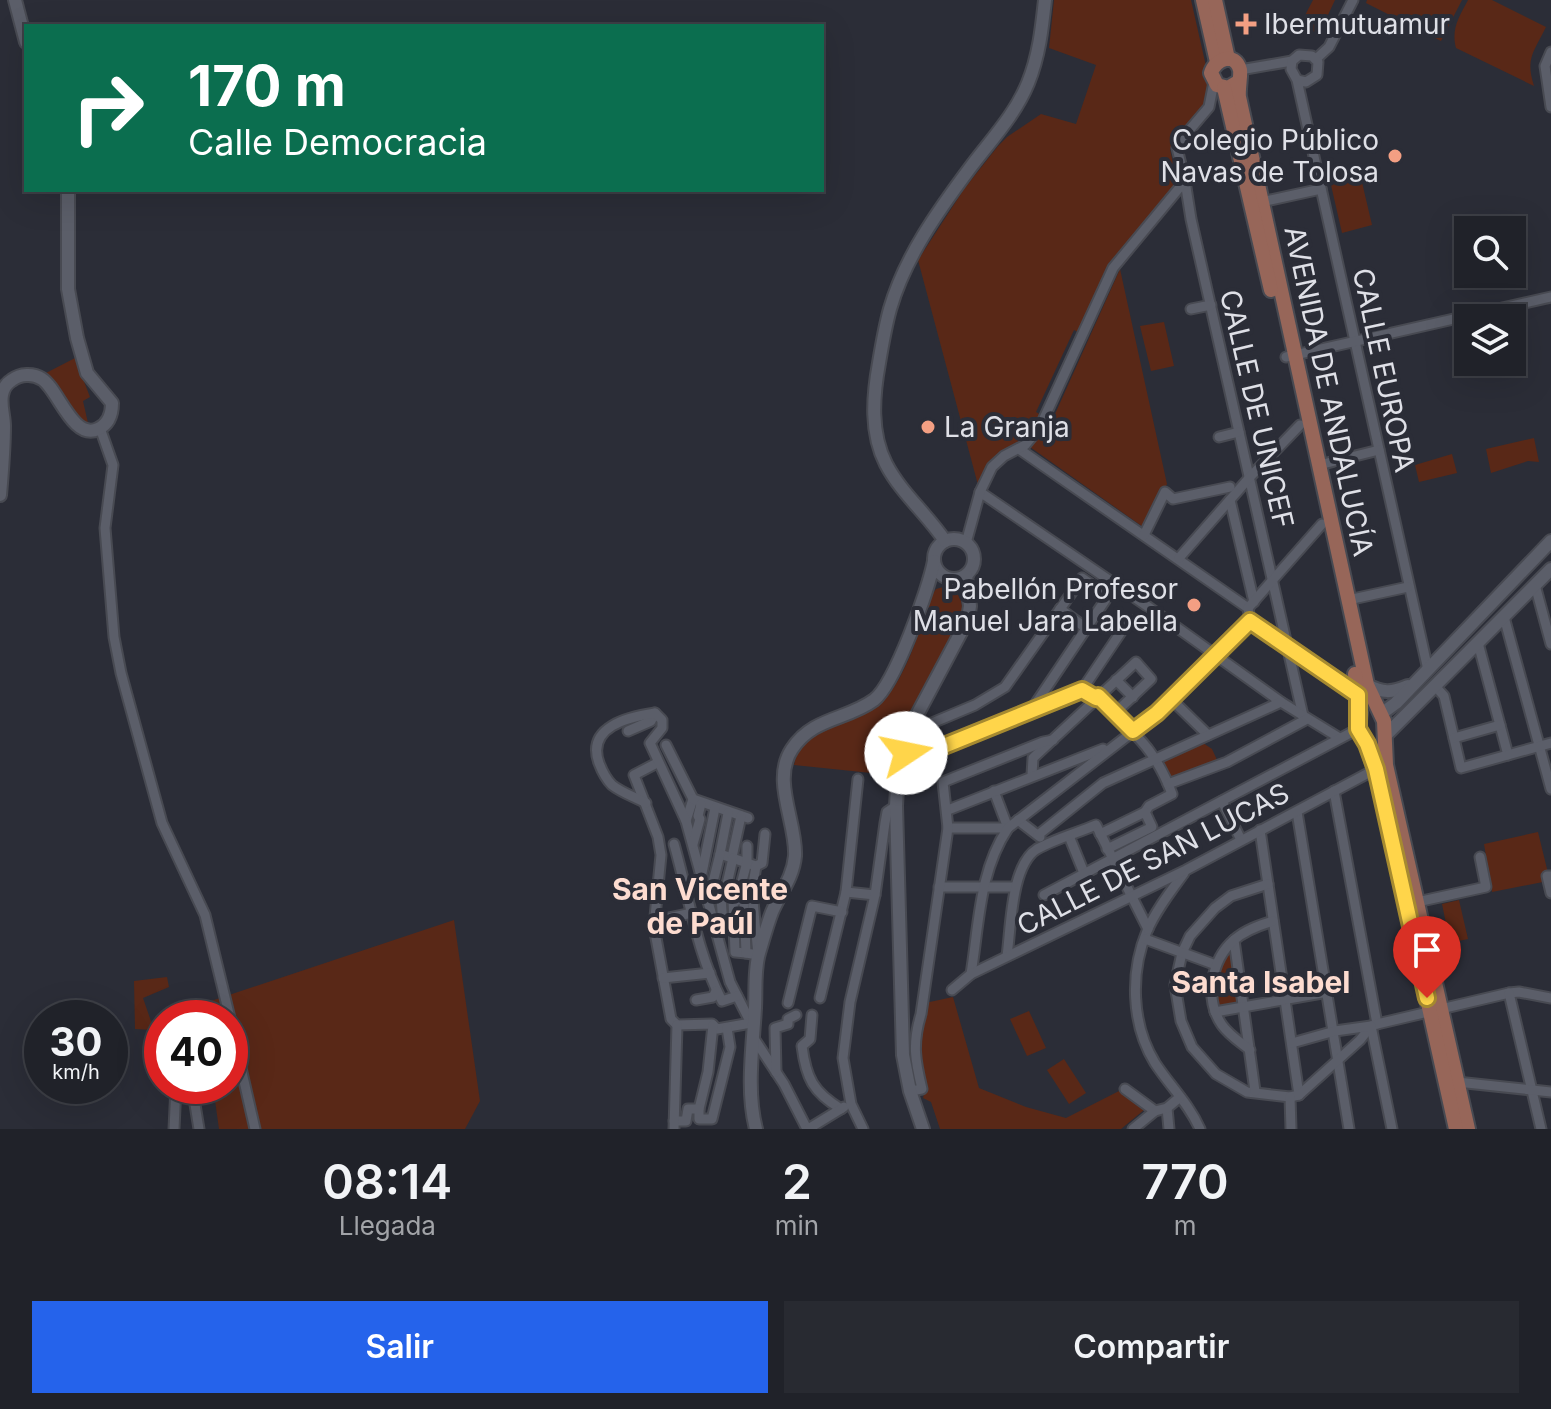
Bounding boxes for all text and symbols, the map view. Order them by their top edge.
place label: Ibermutuamur [1264,7,1450,41]
marker: Ibermutuamur [1235,13,1257,35]
text: 170 m [188,52,346,120]
icon: right [56,56,160,160]
text: Calle Democracia [188,120,487,164]
place label: Colegio Público Navas de Tolosa [1161,123,1379,189]
marker: Colegio Público Navas de Tolosa [1386,147,1404,165]
map controls [1454,216,1526,376]
button: search [1454,216,1526,288]
street label: AVENIDA DE ANDALUCÍA [1277,223,1382,559]
street label: CALLE EUROPA [1346,265,1422,475]
street label: CALLE DE UNICEF [1213,286,1301,532]
button: layers [1454,304,1526,376]
place label: La Granja [944,410,1070,444]
marker: La Granja [919,418,937,436]
place label: Pabellón Profesor Manuel Jara Labella [913,572,1178,638]
marker: Pabellón Profesor Manuel Jara Labella [1185,596,1203,614]
position arrow [864,711,948,795]
street label: CALLE DE SAN LUCAS [1011,776,1295,942]
district label: San Vicente de Paúl [612,871,788,941]
pin [1393,916,1461,998]
icon: arrive [1405,928,1449,972]
district label: Santa Isabel [1172,964,1350,1000]
speed limit sign: 40 [144,1000,248,1104]
text: 30 [50,1017,102,1066]
text: km/h [52,1060,100,1084]
text: 08:14 [322,1152,452,1211]
text: 2 [782,1152,812,1211]
text: 770 [1141,1152,1229,1211]
text: Llegada [339,1210,436,1241]
text: min [775,1210,819,1241]
text: m [1174,1210,1196,1241]
button: Salir [32,1301,768,1393]
button: Compartir [784,1301,1519,1393]

